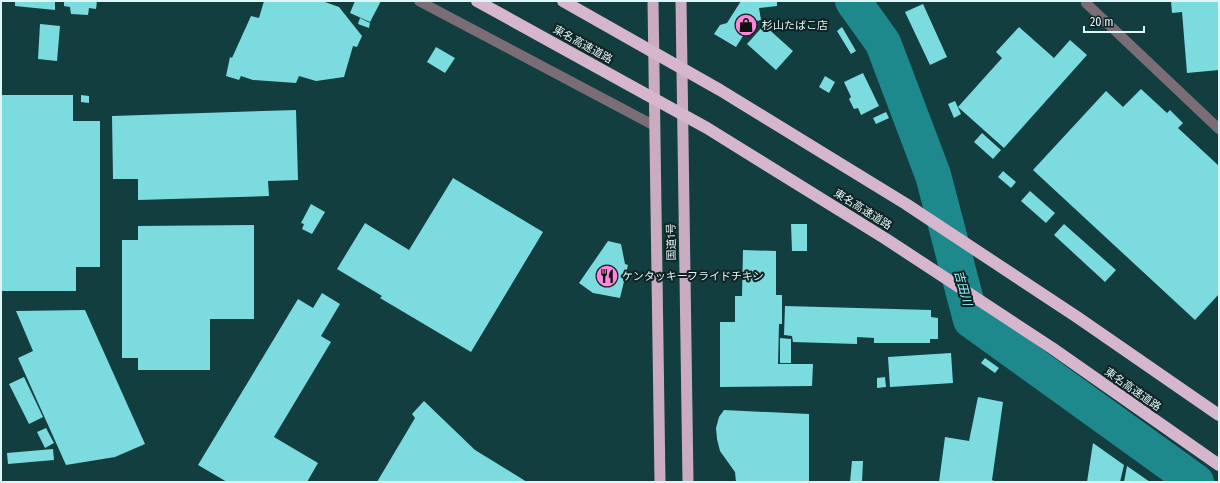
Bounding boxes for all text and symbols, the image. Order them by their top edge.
scale bar [1084,8,1144,34]
shop icon: 杉山たばこ店 [733,12,759,38]
text: 20 m [1090,15,1114,29]
place label: 杉山たばこ店 [762,19,828,32]
street label: 東名高速道路 [551,23,615,66]
street label: 東名高速道路 [831,186,894,232]
street label: 国道1号 [665,223,678,261]
restaurant icon: ケンタッキーフライドチキン [594,263,620,289]
water label: 吉田川 [952,269,975,309]
place label: ケンタッキーフライドチキン [622,270,764,283]
street label: 東名高速道路 [1102,365,1163,414]

